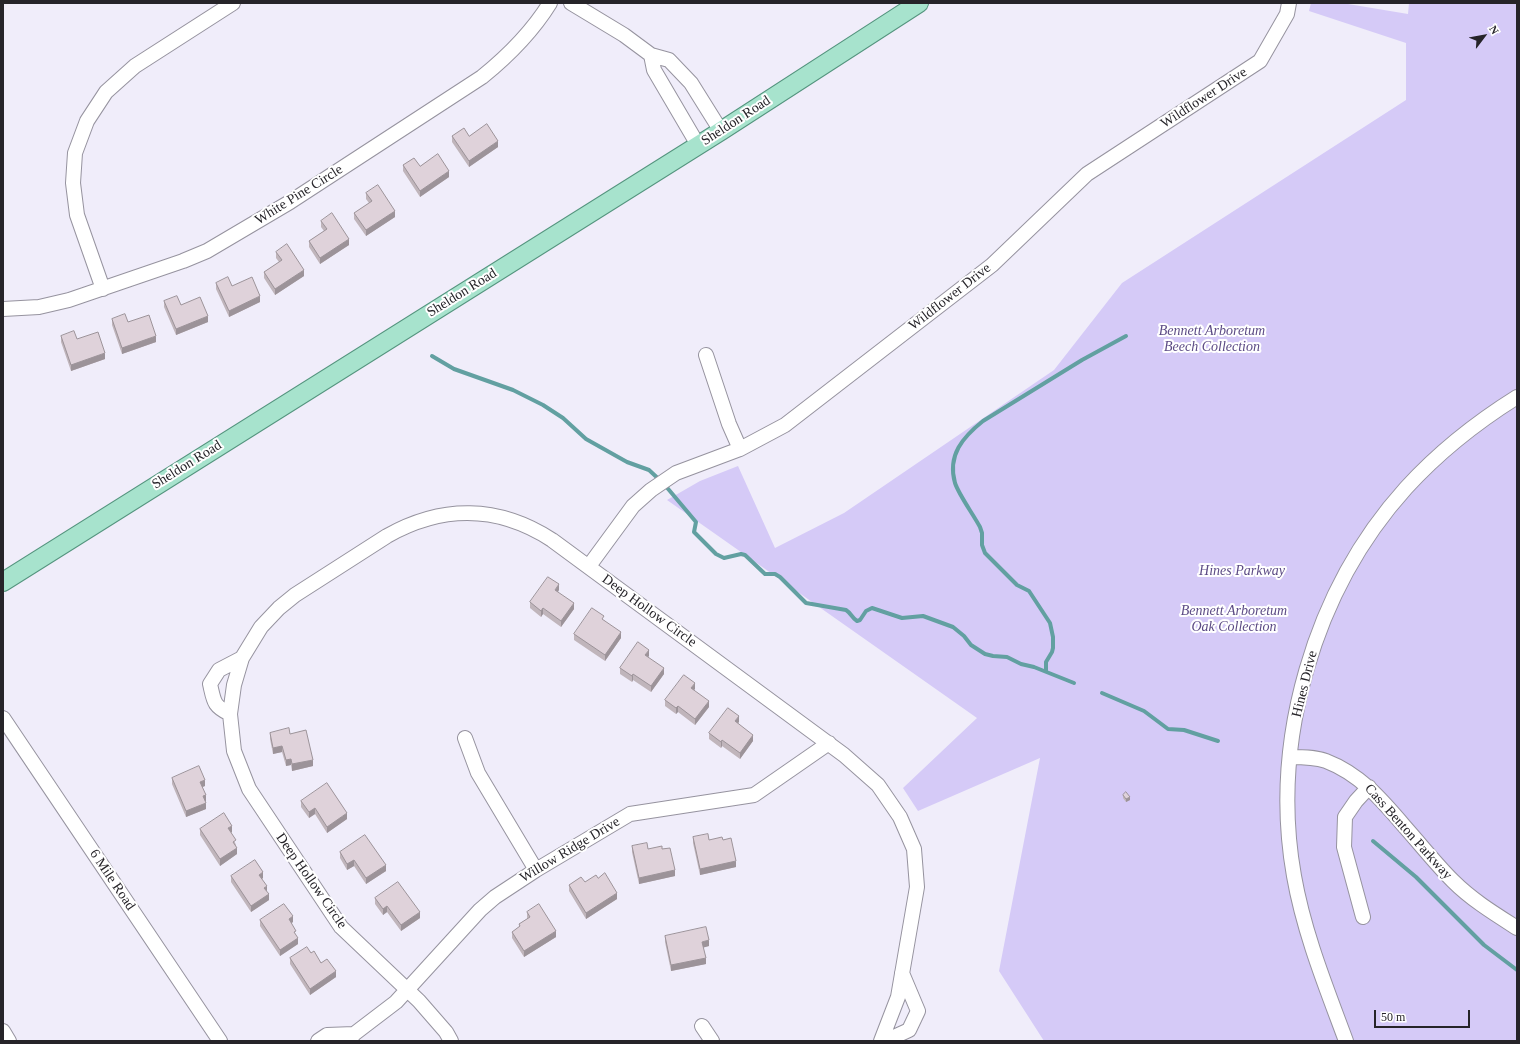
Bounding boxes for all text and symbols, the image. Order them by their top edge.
north arrow [1464,16,1504,56]
text: N [1487,23,1501,36]
street label: Wildflower Drive [1158,64,1250,132]
street label: Sheldon Road [698,92,774,150]
street label: White Pine Circle [252,161,346,229]
street label: Wildflower Drive [906,260,994,334]
street label: Sheldon Road [424,265,500,321]
park label: Bennett Arboretum Beech Collection [1159,323,1265,356]
street label: Sheldon Road [149,437,225,493]
park label: Hines Parkway [1199,563,1285,579]
street label: Deep Hollow Circle [598,571,700,651]
park label: Bennett Arboretum Oak Collection [1181,603,1287,636]
street label: Hines Drive [1289,649,1321,719]
street label: Cass Benton Parkway [1361,781,1455,883]
street label: Willow Ridge Drive [517,814,623,886]
street label: Deep Hollow Circle [272,830,350,932]
street label: 6 Mile Road [85,846,139,914]
scale bar [1376,1002,1472,1028]
text: 50 m [1381,1010,1405,1024]

